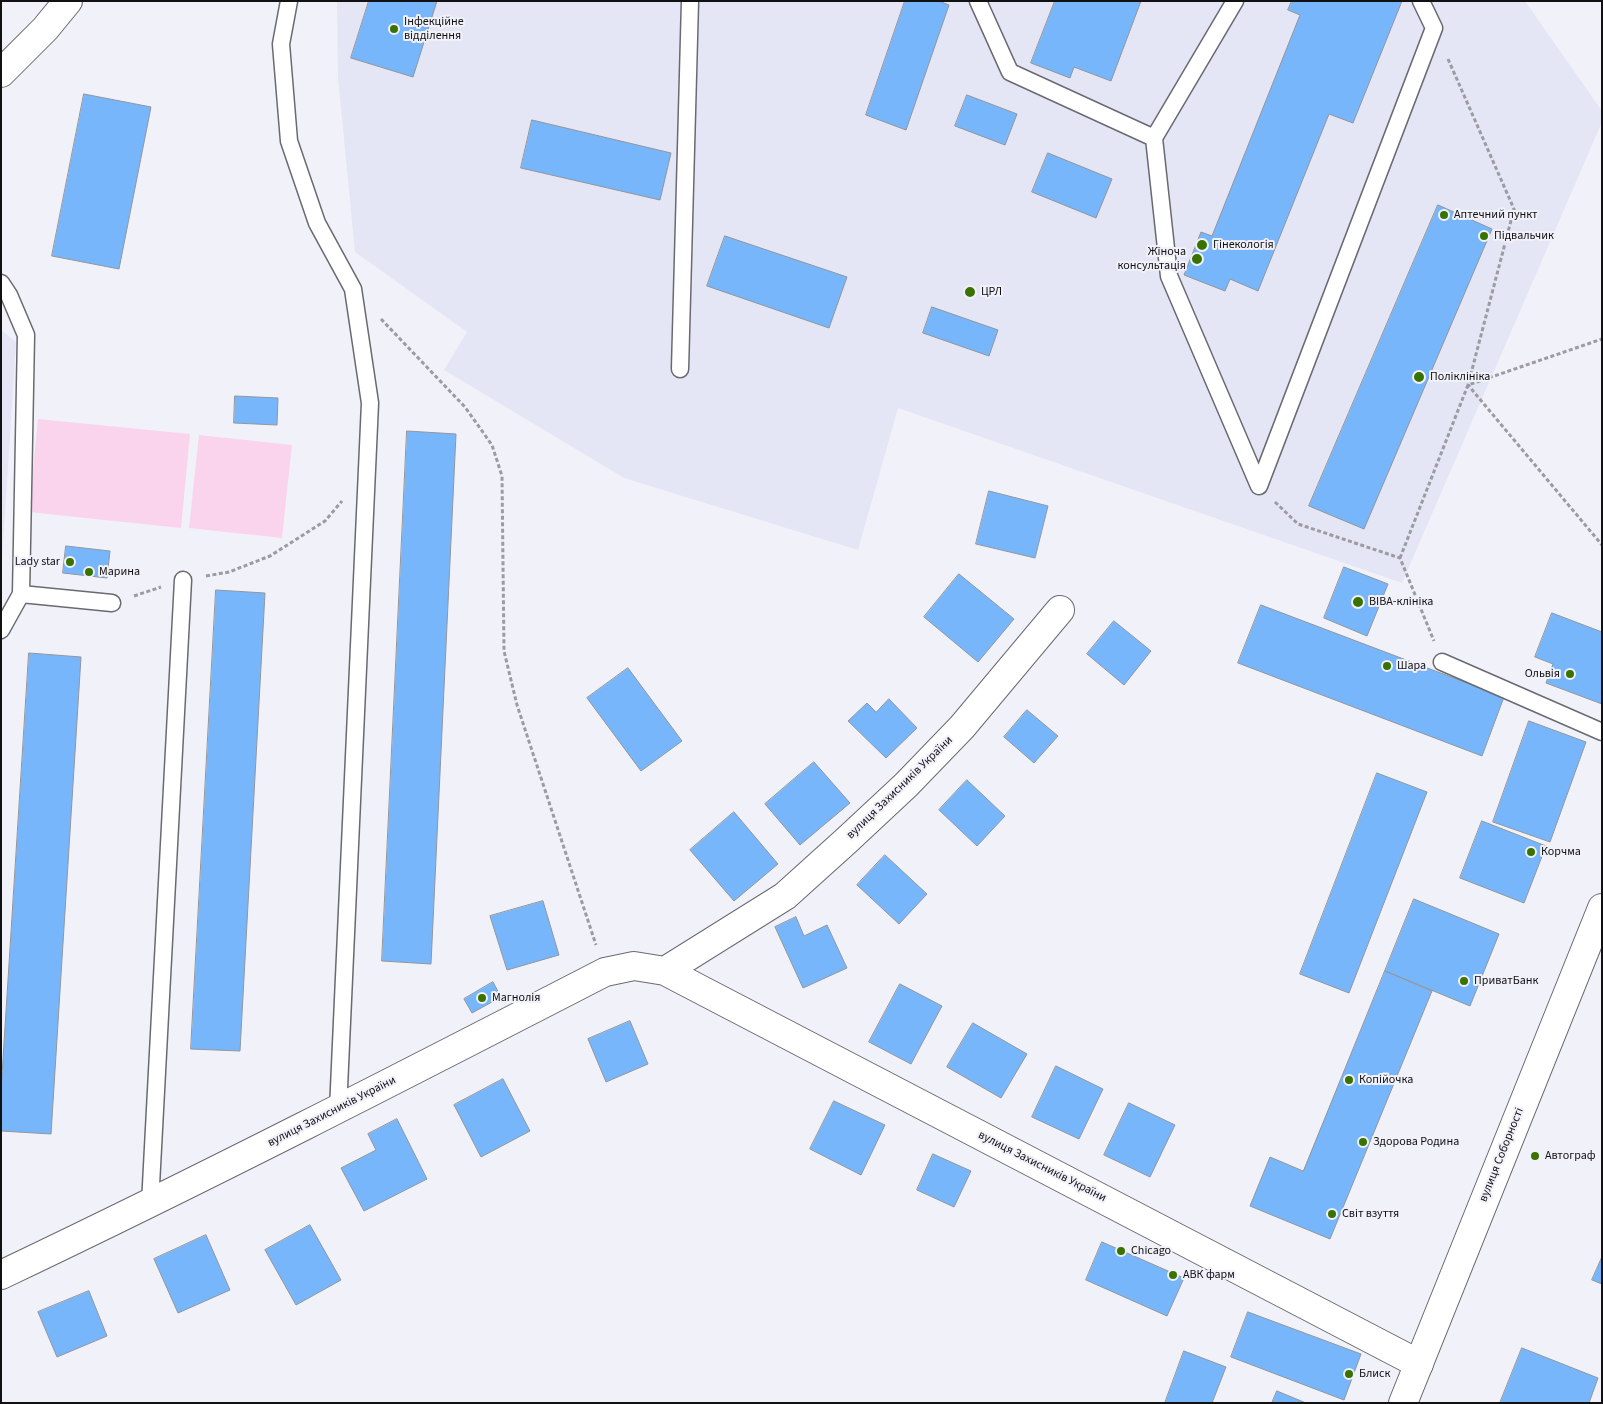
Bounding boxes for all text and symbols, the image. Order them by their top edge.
place label: Інфекційне відділення [404,15,464,43]
marker: Інфекційне відділення [388,23,400,35]
place label: Аптечний пункт [1454,208,1538,222]
marker: Аптечний пункт [1438,209,1450,221]
place label: Підвальчик [1494,229,1554,243]
marker: Підвальчик [1478,230,1490,242]
marker: Гінекологія [1195,238,1209,252]
place label: Гінекологія [1213,238,1274,252]
place label: Жіноча консультація [1117,245,1186,273]
marker: Жіноча консультація [1190,252,1204,266]
marker: ЦРЛ [963,285,977,299]
place label: ЦРЛ [981,285,1002,299]
marker: Поліклініка [1412,370,1426,384]
place label: Поліклініка [1430,370,1490,384]
place label: Lady star [15,555,60,569]
marker: Lady star [64,556,76,568]
place label: Марина [99,565,140,579]
marker: Марина [83,566,95,578]
marker: ВІВА-клініка [1351,595,1365,609]
place label: ВІВА-клініка [1369,595,1433,609]
place label: Шара [1397,659,1426,673]
marker: Шара [1381,660,1393,672]
place label: Ольвія [1525,667,1560,681]
marker: Ольвія [1564,668,1576,680]
street label: вулиця Захисників України [844,734,956,842]
place label: Корчма [1541,845,1581,859]
marker: Корчма [1525,846,1537,858]
place label: ПриватБанк [1474,974,1538,988]
marker: ПриватБанк [1458,975,1470,987]
place label: Магнолія [492,991,540,1005]
marker: Магнолія [476,992,488,1004]
street label: вулиця Захисників України [266,1073,398,1151]
place label: Копійочка [1359,1073,1413,1087]
marker: Копійочка [1343,1074,1355,1086]
street label: вулиця Соборності [1477,1106,1527,1204]
street label: вулиця Захисників України [976,1128,1108,1206]
place label: Здорова Родина [1373,1135,1459,1149]
marker: Здорова Родина [1357,1136,1369,1148]
place label: Автограф [1545,1149,1595,1163]
marker: Автограф [1529,1150,1541,1162]
place label: Світ взуття [1342,1207,1399,1221]
marker: Світ взуття [1326,1208,1338,1220]
place label: Chicago [1131,1244,1171,1258]
marker: Chicago [1115,1245,1127,1257]
place label: АВК фарм [1183,1268,1235,1282]
marker: АВК фарм [1167,1269,1179,1281]
place label: Блиск [1359,1367,1391,1381]
marker: Блиск [1343,1368,1355,1380]

